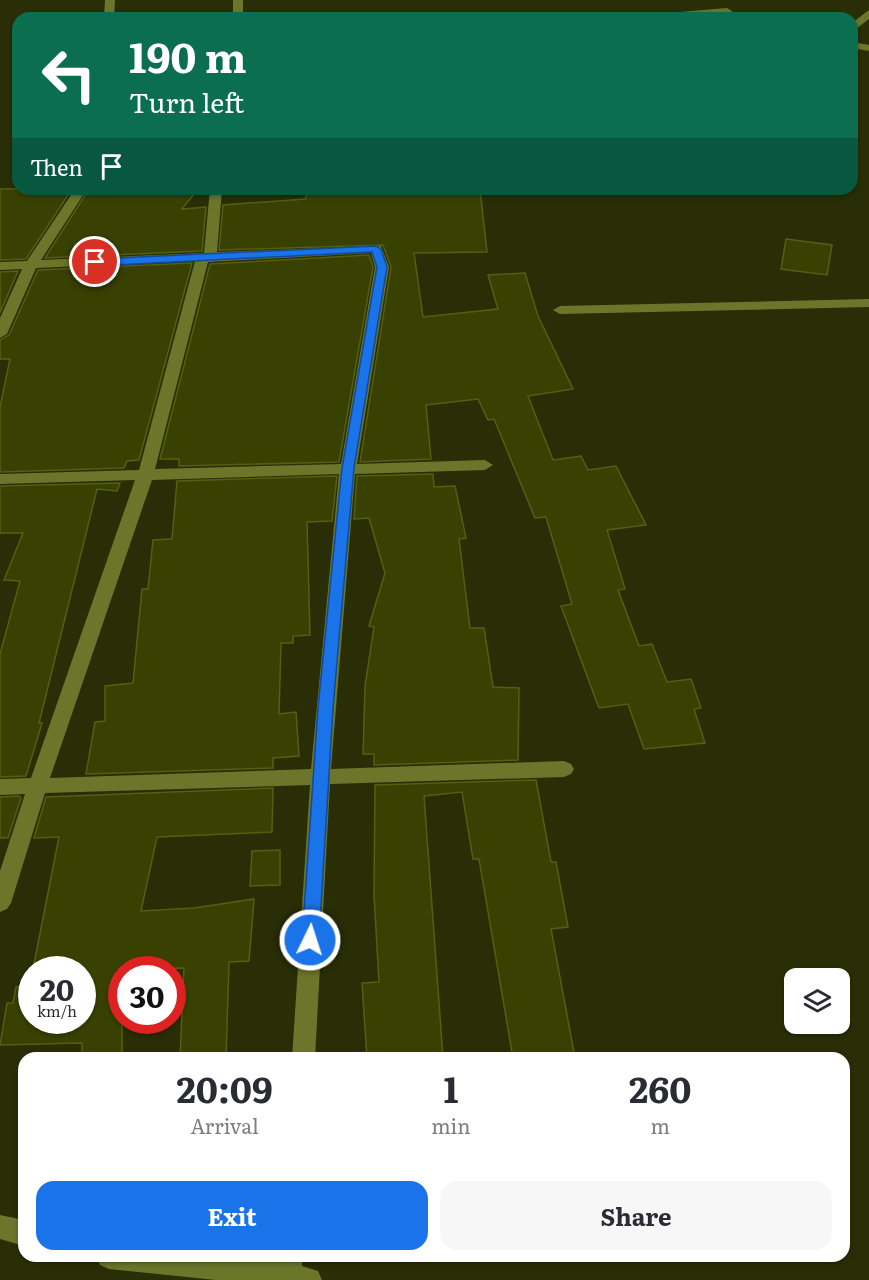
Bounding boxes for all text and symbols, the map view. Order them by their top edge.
text: 190 m [129,24,247,86]
icon: left [30,36,108,114]
text: Turn left [129,81,244,121]
text: Then [30,150,83,183]
icon: arrive [95,150,128,183]
pin [69,236,120,287]
icon: arrive [78,245,111,278]
position arrow [278,908,342,972]
speed limit sign: 30 [108,956,186,1034]
text: 20 [40,966,74,1010]
map controls [784,968,850,1034]
button: layers [784,968,850,1034]
text: km/h [37,999,77,1022]
text: 20:09 [176,1061,273,1114]
text: 1 [443,1061,458,1114]
text: 260 [629,1061,692,1114]
text: Arrival [190,1110,259,1140]
text: min [431,1110,471,1140]
text: m [651,1110,670,1140]
button: Exit [36,1181,428,1250]
button: Share [440,1181,832,1250]

